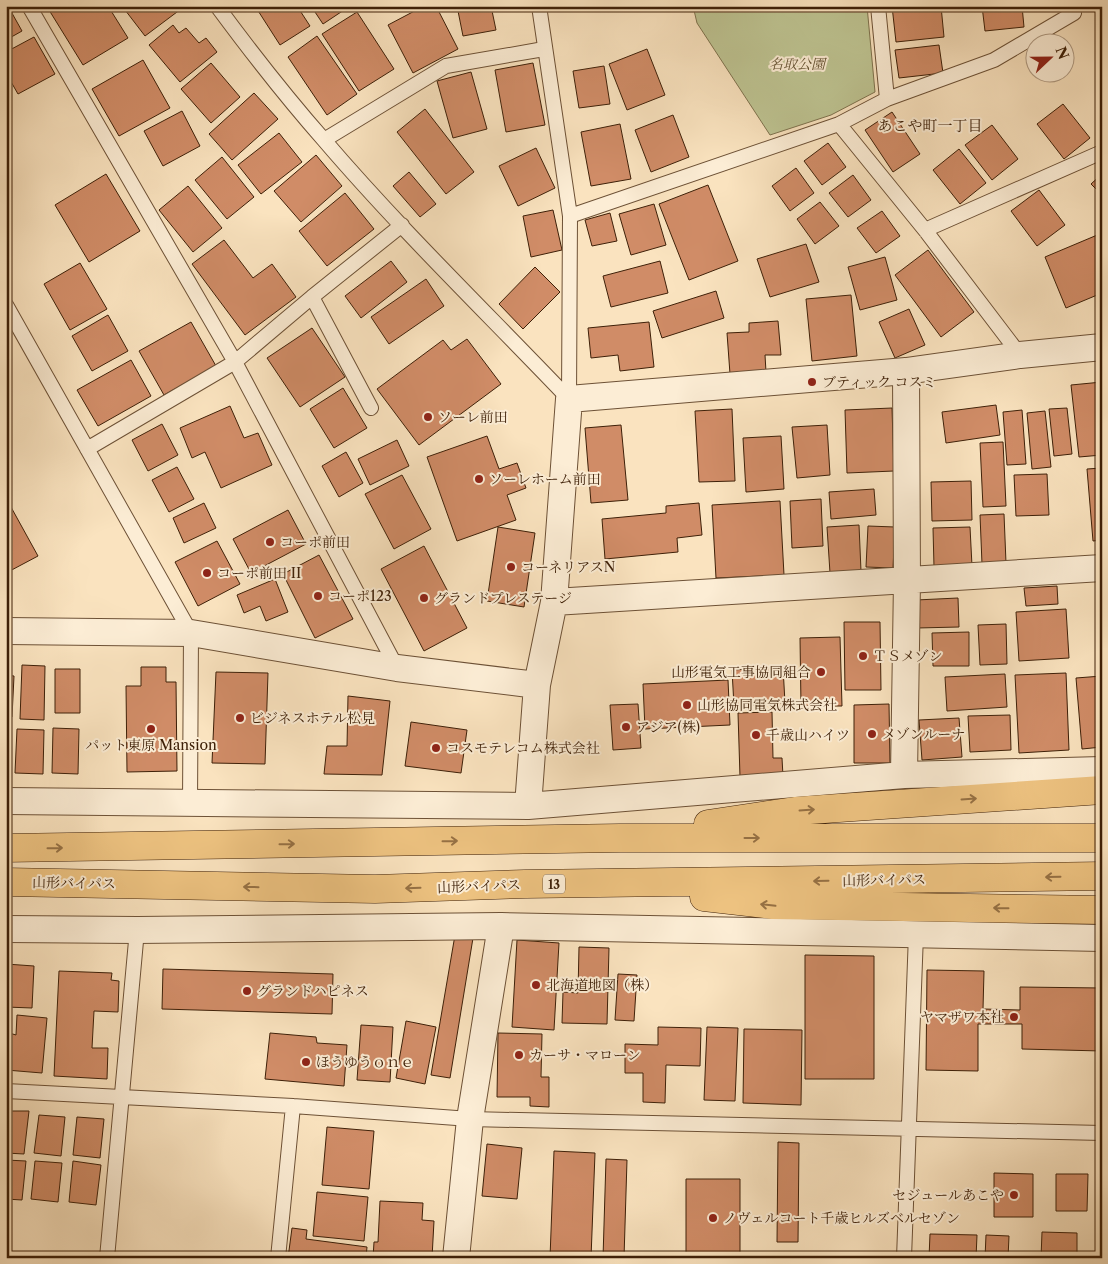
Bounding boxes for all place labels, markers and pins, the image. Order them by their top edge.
place label: ブティック コスミ [822,373,937,391]
marker: ブティック コスミ [806,376,818,388]
place label: ソーレ前田 [438,408,508,426]
marker: ソーレ前田 [422,411,434,423]
place label: ソーレホーム前田 [489,470,601,488]
marker: ソーレホーム前田 [473,473,485,485]
place label: コーポ前田 [280,533,350,551]
marker: コーポ前田 [264,536,276,548]
place label: コーネリアスN [521,558,616,576]
marker: コーネリアスN [505,561,517,573]
place label: コーポ前田 II [217,564,301,582]
marker: コーポ前田 II [201,567,213,579]
place label: コーポ123 [328,587,392,605]
place label: グランドプレステージ [434,589,572,607]
marker: コーポ123 [312,590,324,602]
marker: グランドプレステージ [418,592,430,604]
place label: ＴＳメゾン [873,647,943,665]
marker: ＴＳメゾン [857,650,869,662]
place label: 山形電気工事協同組合 [671,663,811,681]
marker: 山形電気工事協同組合 [815,666,827,678]
place label: 山形協同電気株式会社 [697,696,837,714]
marker: 山形協同電気株式会社 [681,699,693,711]
place label: ビジネスホテル松見 [250,709,375,727]
marker: ビジネスホテル松見 [234,712,246,724]
place label: アジア(株) [636,718,700,736]
marker: アジア(株) [620,721,632,733]
marker: パット東原 Mansion [145,723,157,735]
place label: メゾンルーナ [882,725,965,743]
place label: 千歳山ハイツ [766,726,850,744]
marker: メゾンルーナ [866,728,878,740]
marker: 千歳山ハイツ [750,729,762,741]
place label: パット東原 Mansion [85,736,217,754]
place label: コスモテレコム株式会社 [446,739,600,757]
marker: コスモテレコム株式会社 [430,742,442,754]
place label: 北海道地図（株） [546,976,658,994]
marker: 北海道地図（株） [530,979,542,991]
place label: グランドハピネス [257,982,369,1000]
marker: グランドハピネス [241,985,253,997]
place label: ヤマザワ本社 [920,1008,1004,1026]
marker: ヤマザワ本社 [1008,1011,1020,1023]
place label: カーサ・マローン [529,1046,641,1064]
marker: カーサ・マローン [513,1049,525,1061]
place label: ほうゆうｏｎｅ [316,1053,414,1071]
marker: ほうゆうｏｎｅ [300,1056,312,1068]
place label: セジュールあこや [893,1186,1004,1204]
marker: セジュールあこや [1008,1189,1020,1201]
place label: ノヴェルコート千歳ヒルズベルセゾン [723,1209,960,1227]
marker: ノヴェルコート千歳ヒルズベルセゾン [707,1212,719,1224]

